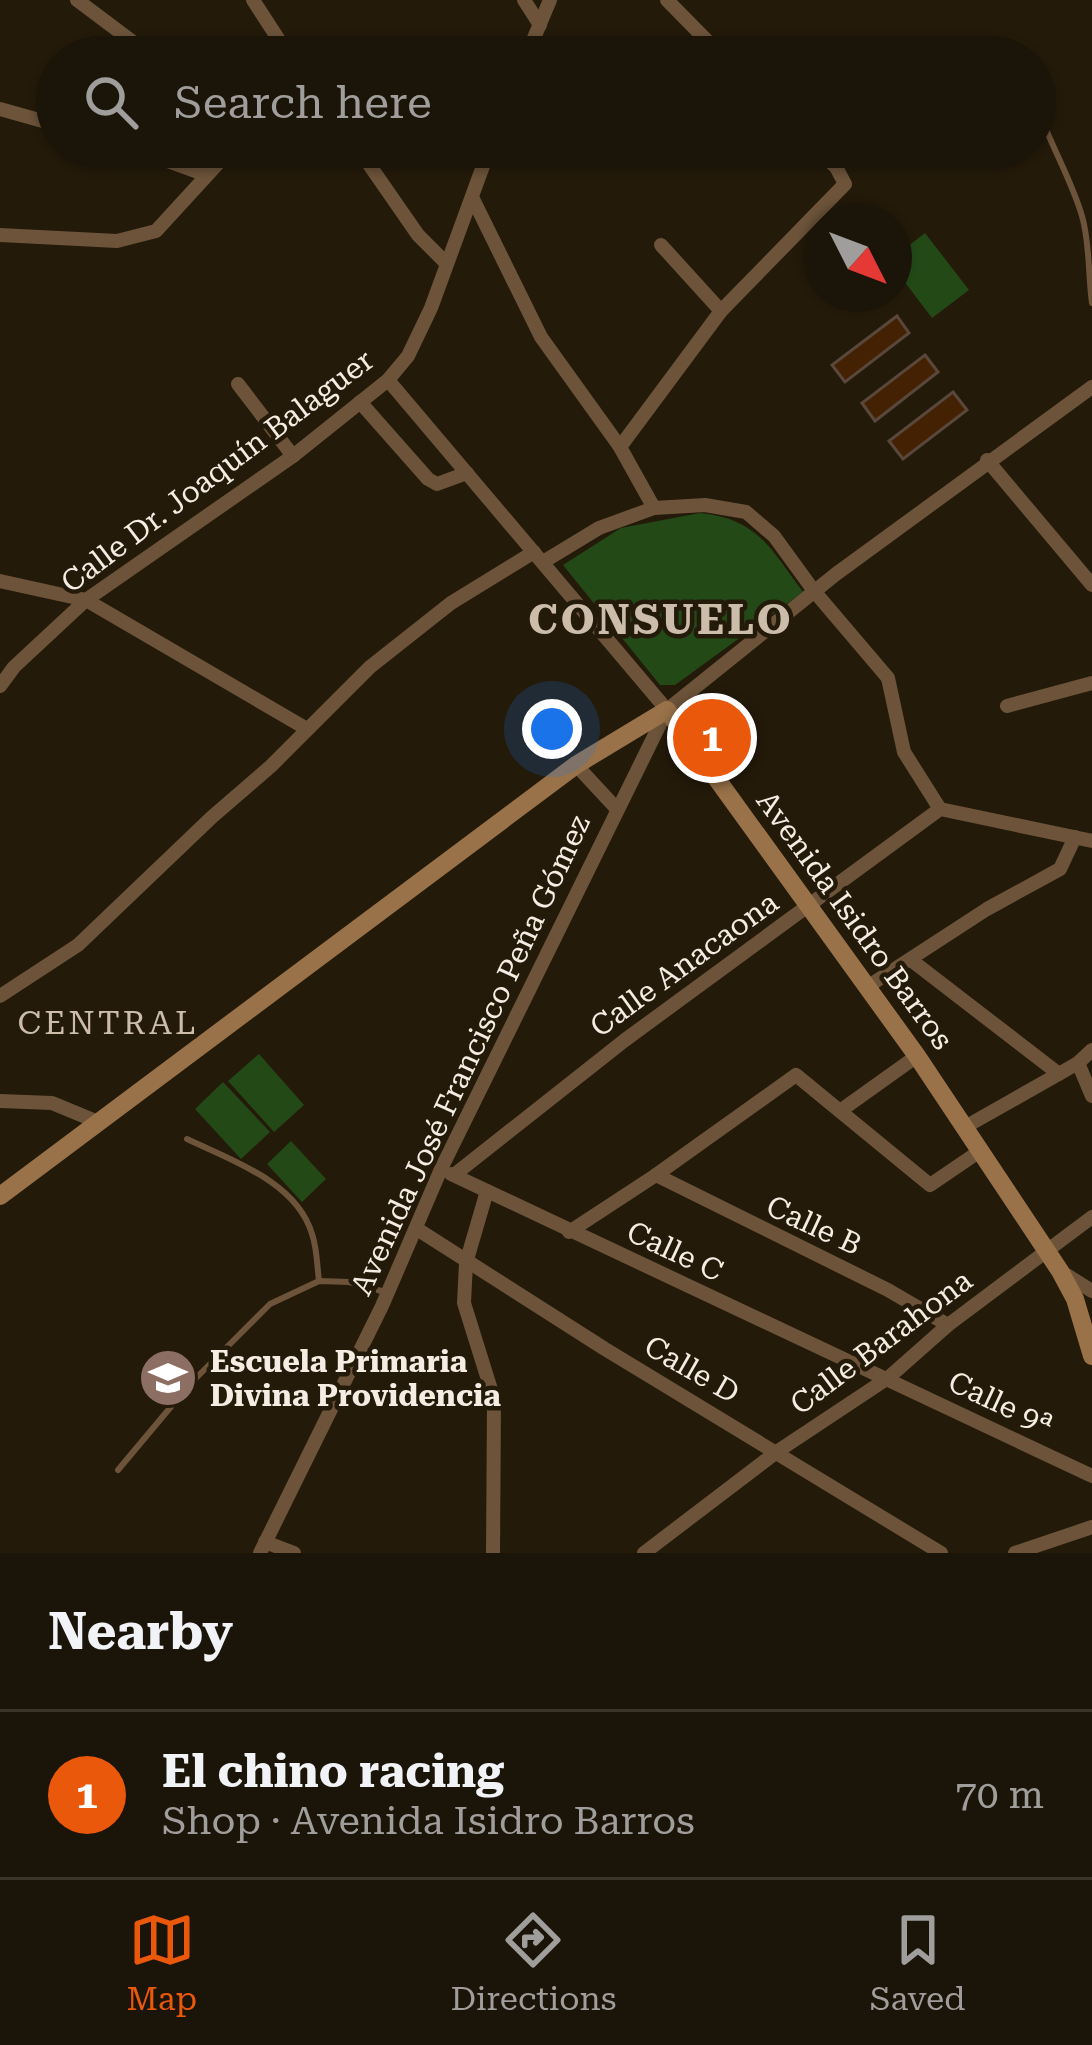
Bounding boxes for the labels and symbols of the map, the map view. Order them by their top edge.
north arrow [804,204,912,312]
street label: Calle Dr. Joaquín Balaguer [54,342,380,600]
district label: CONSUELO [528,595,794,644]
pin: 1 [673,693,751,783]
your location [522,699,582,759]
street label: Avenida Isidro Barros [749,784,961,1056]
street label: Avenida José Francisco Peña Gómez [343,809,597,1301]
street label: Calle Anacaona [583,884,785,1044]
district label: CENTRAL [17,1003,199,1042]
street label: Calle B [761,1188,867,1262]
street label: Calle C [621,1214,729,1288]
street label: Calle Barahona [783,1262,979,1422]
street label: Calle D [638,1328,746,1410]
place label: Escuela Primaria Divina Providencia [210,1344,501,1413]
school or university icon: Escuela Primaria Divina Providencia [137,1347,199,1409]
street label: Calle 9ª [943,1364,1059,1442]

